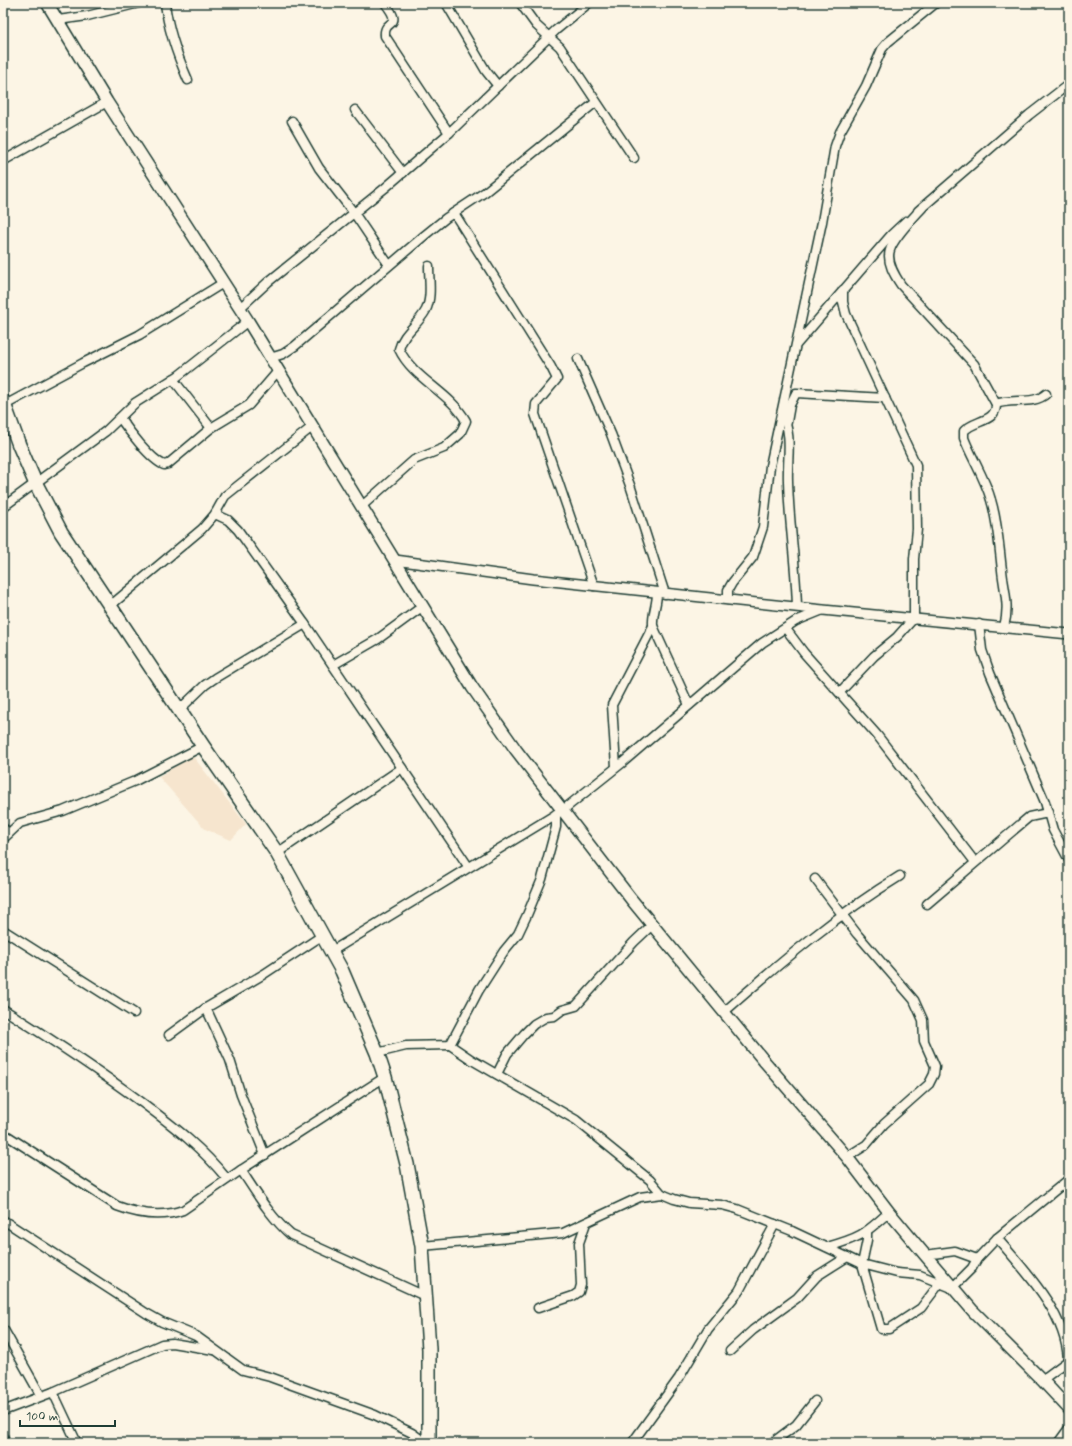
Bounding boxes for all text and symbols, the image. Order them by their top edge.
scale bar [20,1402,115,1428]
text: 100 m [26,1409,58,1425]

